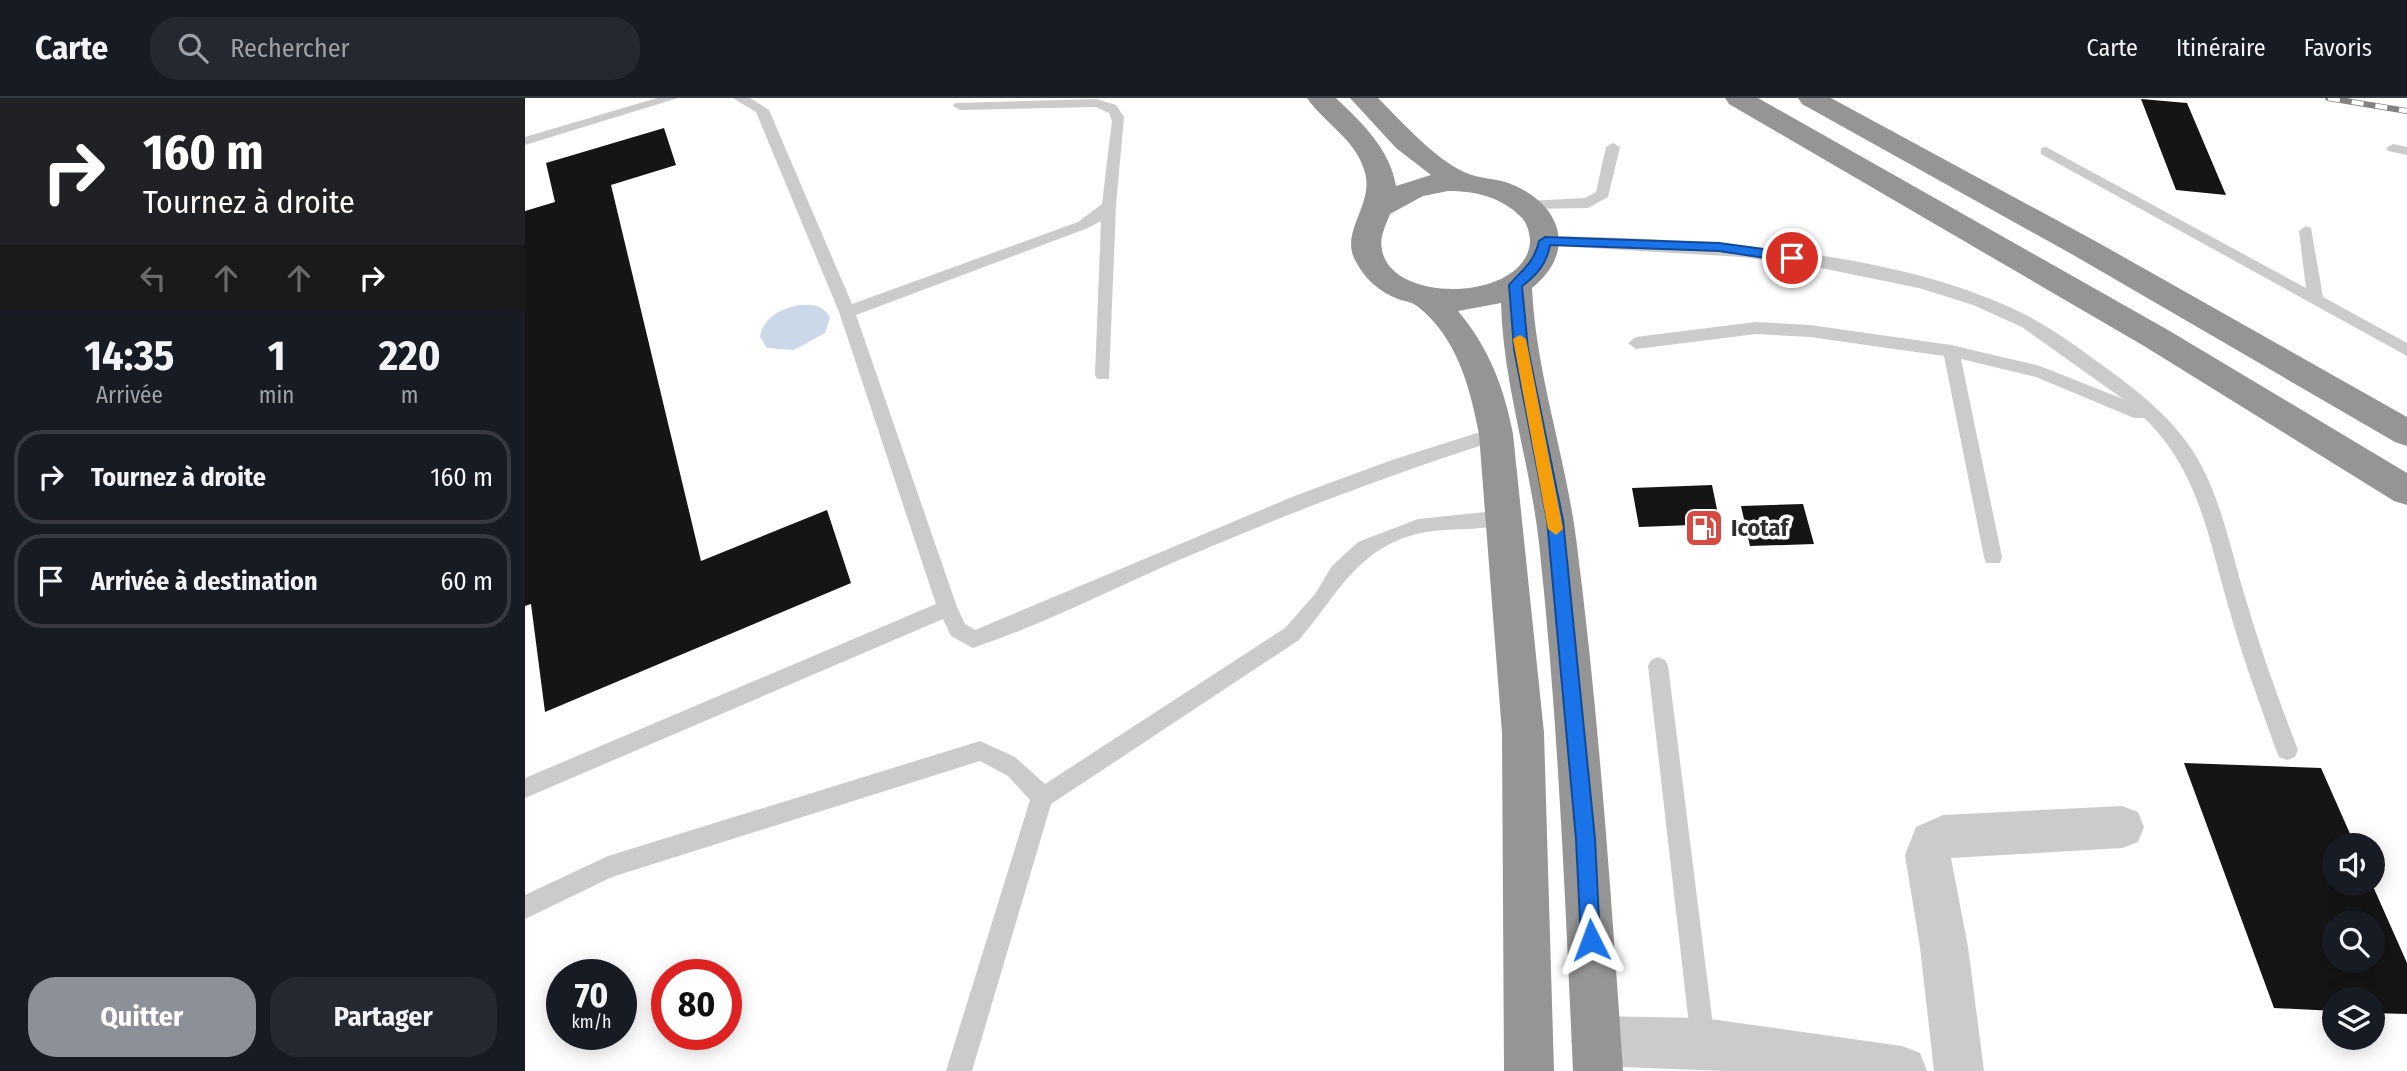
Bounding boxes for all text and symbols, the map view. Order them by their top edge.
search box [150,17,640,80]
text: Carte [35,28,108,68]
icon: search [174,29,212,67]
text: Rechercher [230,33,350,64]
text: Carte [2087,34,2138,62]
text: Itinéraire [2176,34,2266,62]
text: Favoris [2304,34,2372,62]
text: 160 m [143,123,264,182]
icon: right [28,126,119,217]
text: Tournez à droite [143,183,355,221]
pin [1762,228,1822,288]
icon: arrive [1773,239,1811,277]
icon: left [134,259,172,297]
icon: ahead [207,259,245,297]
icon: ahead [280,259,318,297]
icon: right [353,259,391,297]
text: 14:35 [84,331,174,381]
text: 1 [268,331,286,381]
text: 220 [379,331,441,381]
text: Arrivée [96,381,163,409]
text: min [259,381,294,409]
text: m [401,381,419,409]
icon: right [32,458,70,496]
text: Tournez à droite [91,462,266,493]
text: 160 m [430,462,493,493]
fuel station icon: Icotaf [1683,507,1725,549]
place label: Icotaf [1731,514,1790,542]
icon: arrive [32,562,70,600]
text: Arrivée à destination [91,566,318,597]
text: 60 m [440,566,493,597]
map controls [2322,833,2385,1050]
button: sound [2322,833,2385,896]
position arrow [1554,903,1628,977]
button: search [2322,910,2385,973]
speed limit sign: 80 [651,959,742,1050]
text: 70 [575,974,608,1016]
button: Quitter [28,977,256,1057]
button: Partager [270,977,497,1057]
button: layers [2322,987,2385,1050]
text: km/h [571,1011,612,1033]

